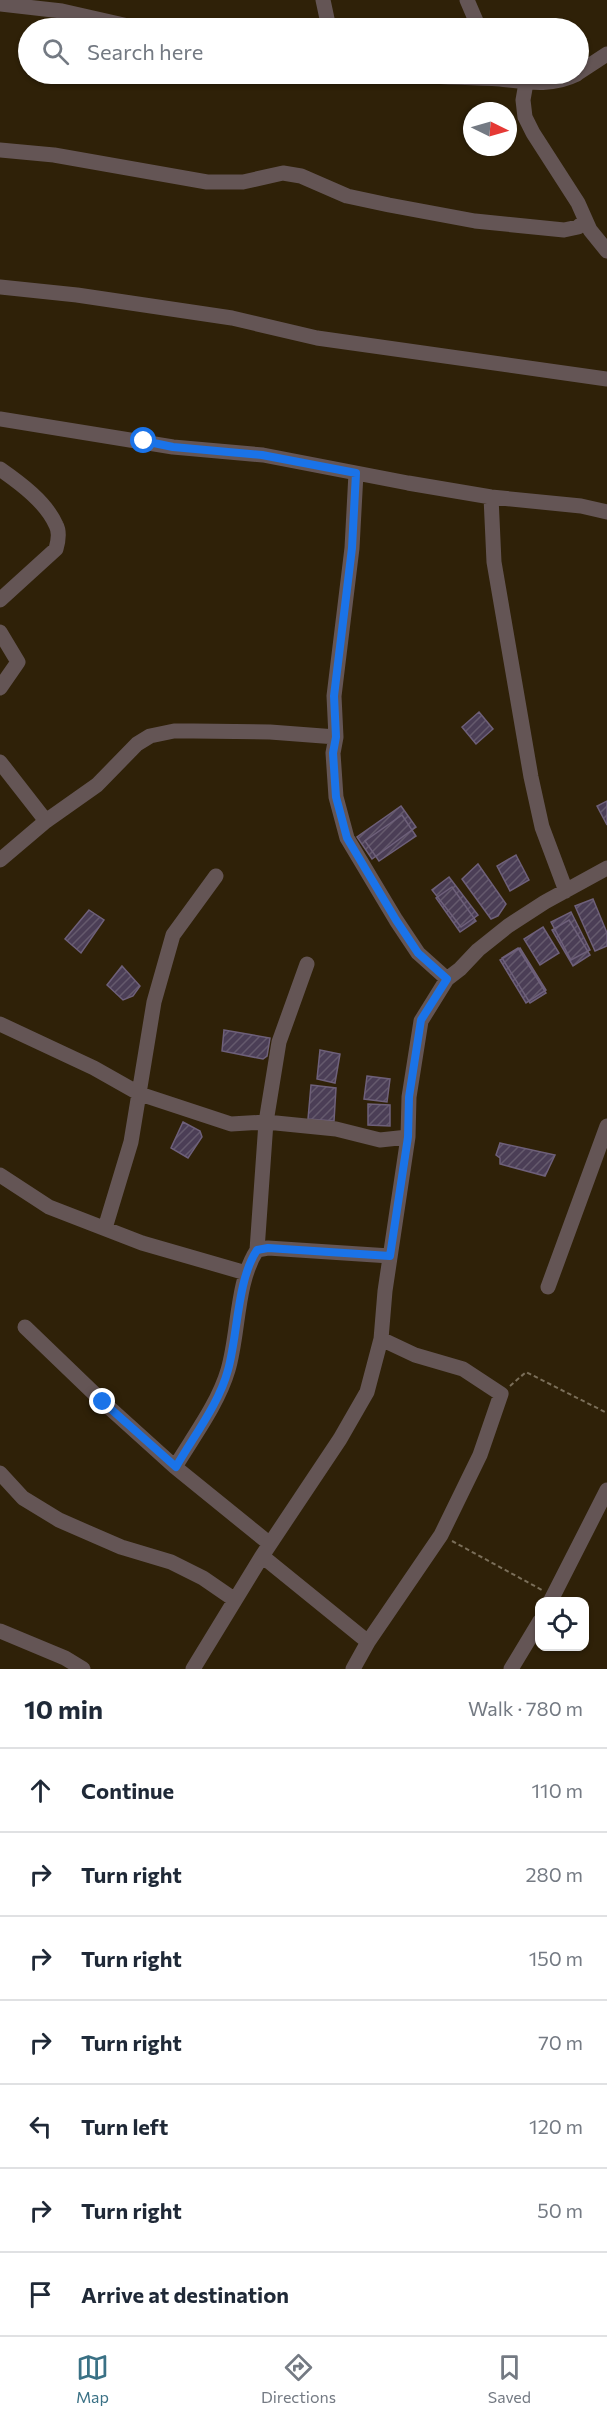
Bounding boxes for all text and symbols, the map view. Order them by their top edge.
search box [18,18,589,84]
icon: search [39,35,72,68]
text: Search here [87,38,203,65]
north arrow [463,102,517,156]
route start [130,427,156,453]
route end [89,1388,115,1414]
map controls [535,1597,589,1651]
button: locate [535,1597,589,1651]
text: 10 min [24,1693,103,1724]
text: Walk · 780 m [468,1696,583,1720]
icon: ahead [24,1774,57,1807]
text: Continue [81,1777,174,1804]
text: 110 m [532,1778,583,1802]
icon: right [24,1858,57,1891]
text: Turn right [81,1861,182,1888]
text: 280 m [525,1862,583,1886]
icon: right [24,1942,57,1975]
text: Turn right [81,1945,182,1972]
text: 150 m [529,1946,583,1970]
icon: right [24,2026,57,2059]
text: Turn right [81,2029,182,2056]
text: 70 m [538,2030,583,2054]
icon: left [24,2110,57,2143]
text: Turn left [81,2113,168,2140]
text: 120 m [529,2114,583,2138]
icon: right [24,2194,57,2227]
text: Turn right [81,2197,182,2224]
text: 50 m [537,2198,583,2222]
icon: arrive [24,2278,57,2311]
text: Arrive at destination [81,2281,289,2308]
tab: Map [76,2351,109,2406]
tab: Directions [261,2351,336,2406]
tab: Saved [488,2351,531,2406]

